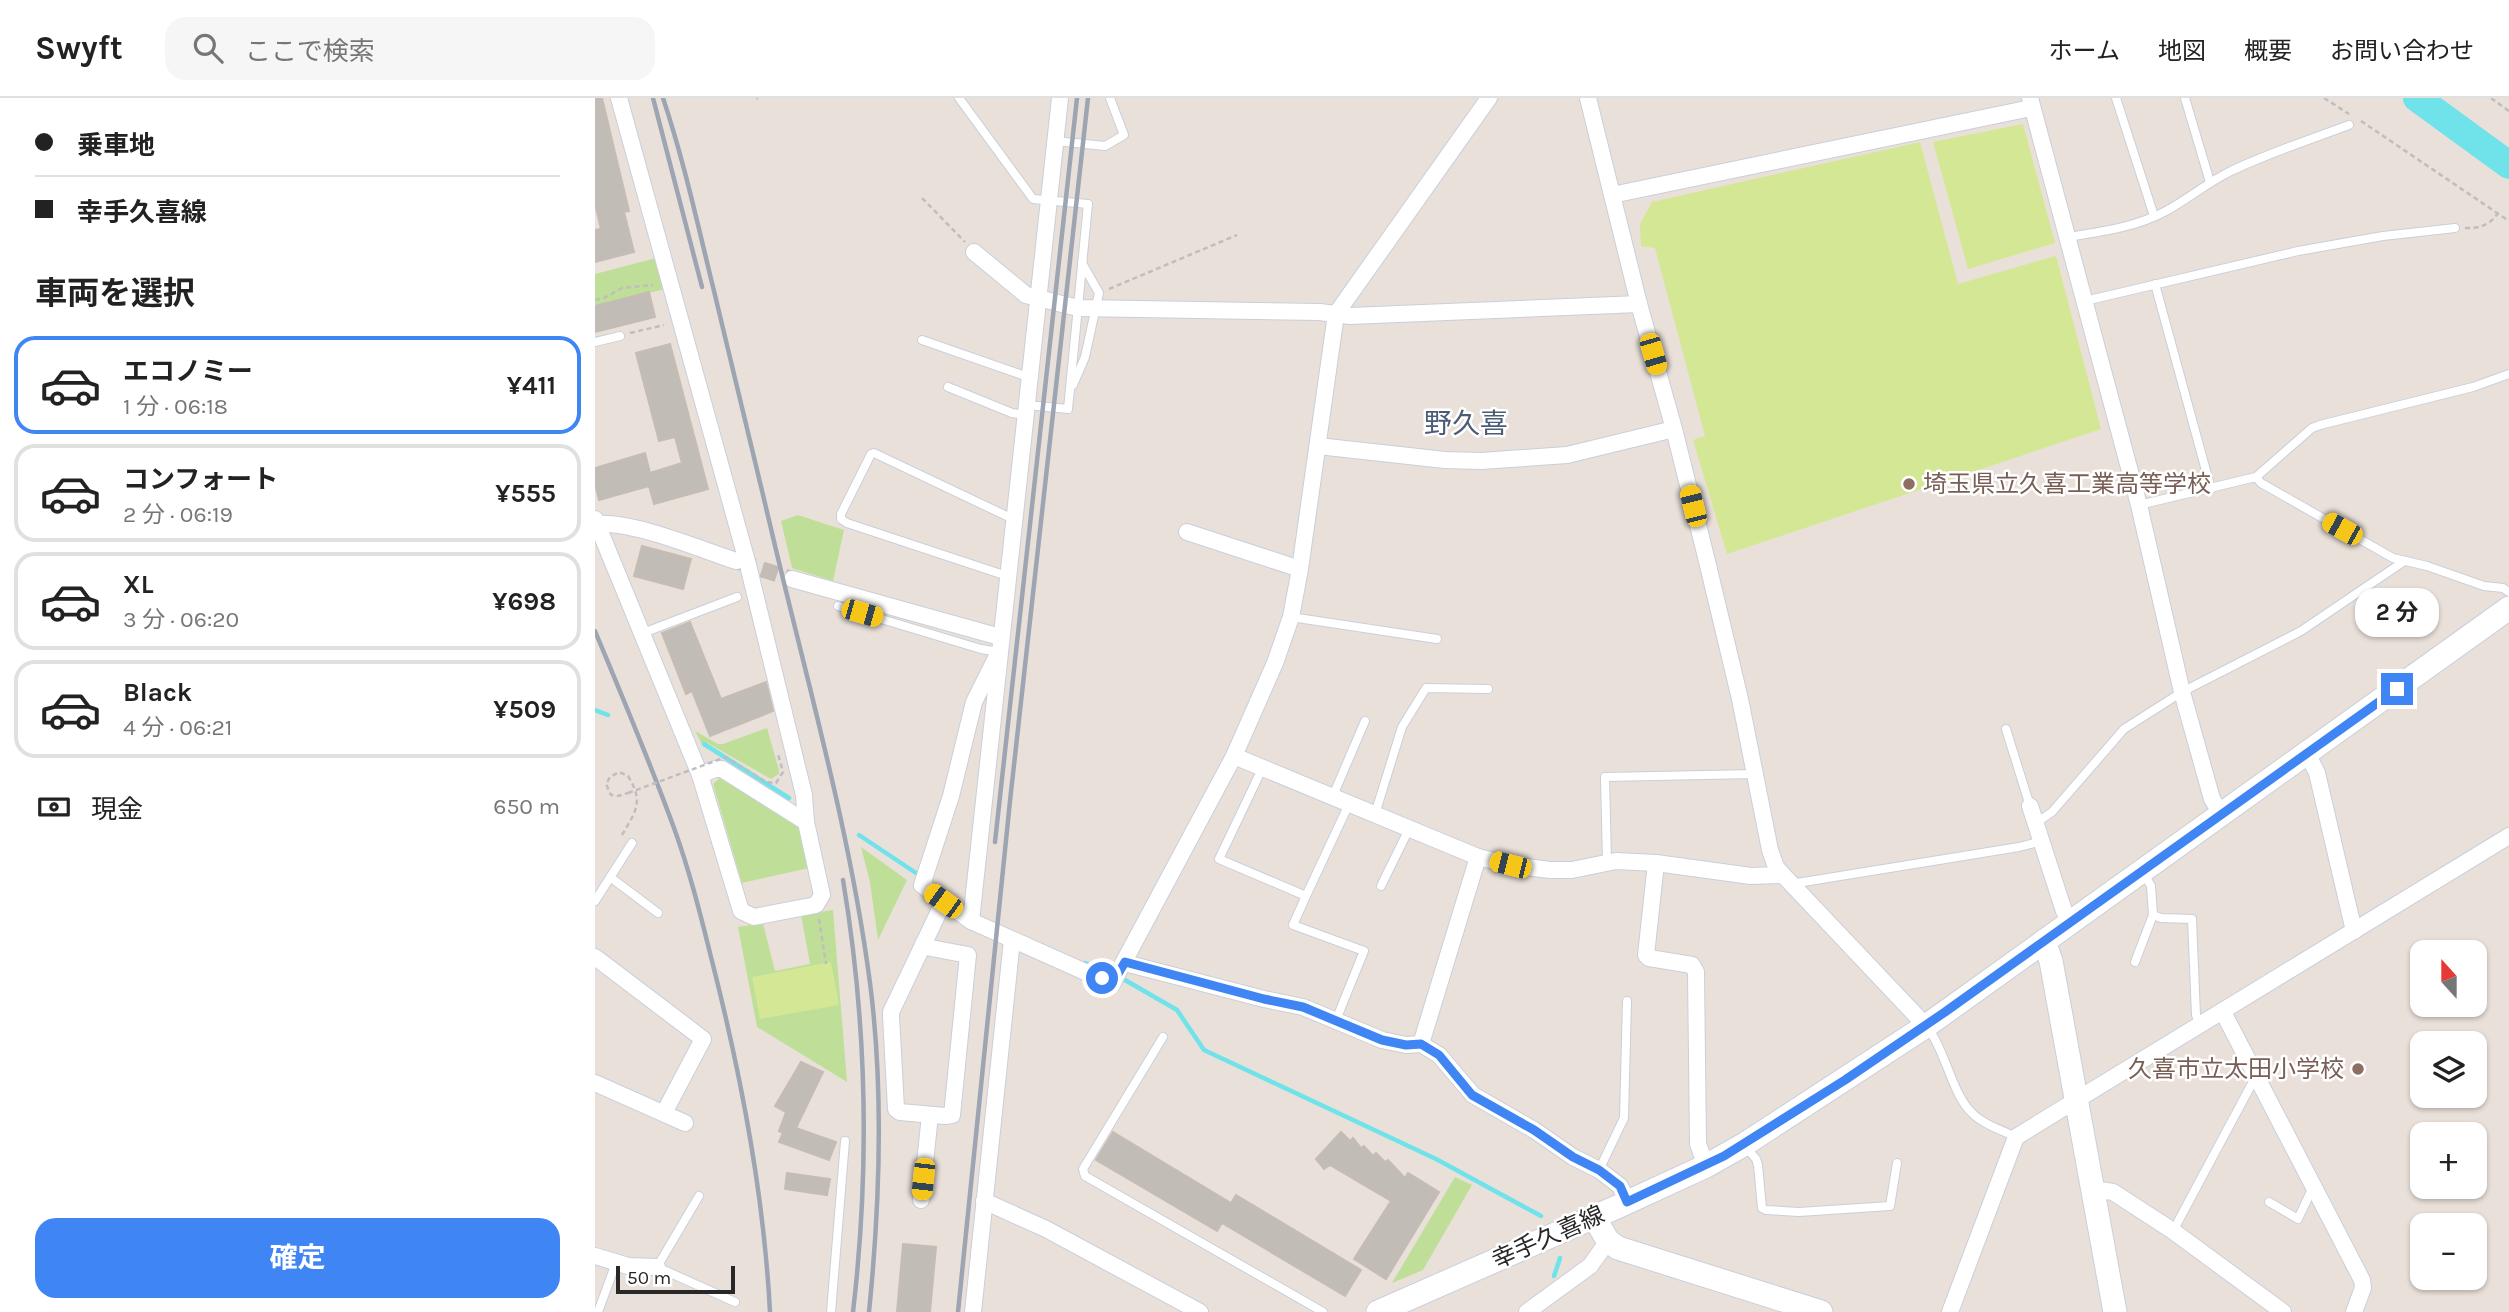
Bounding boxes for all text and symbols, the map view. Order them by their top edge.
search box [165,17,655,80]
text: Swyft [35,29,123,67]
icon: search [189,29,227,67]
text: ここで検索 [245,36,375,67]
text: ホーム [2049,37,2120,65]
text: 地図 [2158,37,2206,65]
text: 概要 [2244,37,2292,65]
text: お問い合わせ [2330,37,2474,65]
text: 乗車地 [77,130,155,161]
text: 幸手久喜線 [77,197,207,228]
text: 車両を選択 [35,275,195,312]
car [1638,331,1669,377]
icon: car [39,354,102,417]
text: エコノミー [123,356,253,387]
text: ¥411 [507,370,556,401]
text: 1 分 · 06:18 [123,393,228,420]
district label: 野久喜 [1424,407,1508,440]
icon: car [39,462,102,525]
text: コンフォート [123,464,278,495]
place label: 埼玉県立久喜工業高等学校 [1923,470,2211,498]
marker: 埼玉県立久喜工業高等学校 [1901,476,1917,492]
text: ¥555 [495,478,556,509]
car [1678,483,1709,529]
text: 2 分 · 06:19 [123,501,233,528]
car [2319,510,2366,548]
text: XL [123,569,154,600]
icon: car [39,570,102,633]
text: ¥698 [492,586,556,617]
callout: 2 分 [2355,588,2439,636]
car [839,597,886,629]
text: 2 分 [2376,599,2418,626]
text: 3 分 · 06:20 [123,606,239,633]
route end [2381,673,2413,705]
text: Black [123,677,192,708]
icon: car [39,678,102,741]
text: ¥509 [493,694,556,725]
text: 4 分 · 06:21 [123,714,232,741]
icon: cash [35,788,73,826]
text: 650 m [493,793,560,820]
text: 現金 [91,794,143,825]
car [1488,850,1533,880]
car [920,880,967,922]
north arrow [2410,940,2487,1017]
map controls [2410,940,2487,1290]
route start [1086,962,1118,994]
button: layers [2410,1031,2487,1108]
place label: 久喜市立太田小学校 [2128,1055,2344,1083]
marker: 久喜市立太田小学校 [2350,1061,2366,1077]
button: + [2410,1122,2487,1199]
car [911,1157,936,1201]
street label: 幸手久喜線 [1487,1200,1609,1274]
button: − [2410,1213,2487,1290]
button: 確定 [35,1218,560,1298]
scale bar [616,1263,735,1295]
text: 50 m [627,1267,671,1289]

